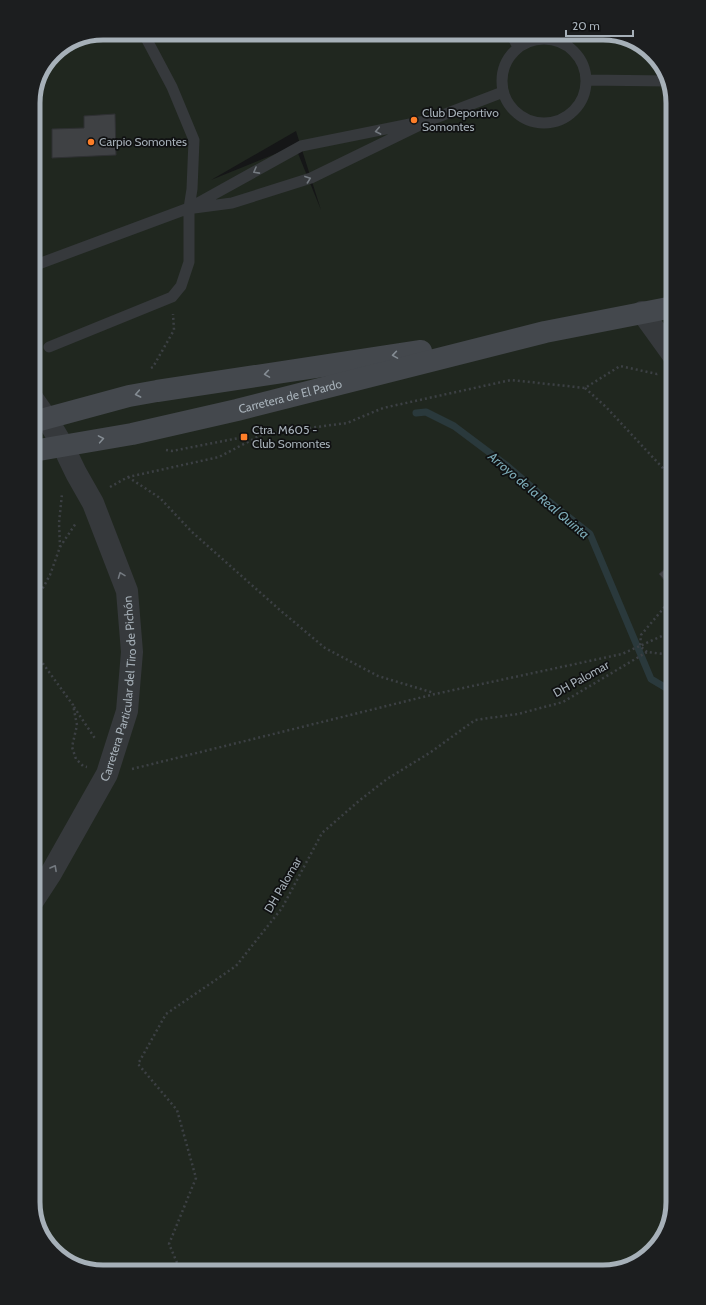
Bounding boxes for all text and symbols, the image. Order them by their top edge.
scale bar [566,12,633,38]
text: 20 m [572,18,600,33]
place label: Club Deportivo Somontes [422,105,499,134]
marker: Club Deportivo Somontes [409,115,419,125]
one-way arrow [375,126,381,134]
place label: Carpio Somontes [99,134,187,149]
marker: Carpio Somontes [86,137,96,147]
one-way arrow [252,166,260,174]
one-way arrow [305,175,312,183]
one-way arrow [392,350,398,359]
one-way arrow [264,369,270,378]
street label: Carretera de El Pardo [237,376,344,416]
one-way arrow [135,390,142,398]
place label: Ctra. M605 - Club Somontes [252,422,330,451]
marker: Ctra. M605 - Club Somontes [239,432,249,442]
one-way arrow [98,435,104,444]
water label: Arroyo de la Real Quinta [485,447,593,542]
one-way arrow [117,571,125,578]
street label: Carretera Particular del Tiro de Pichón [96,595,139,784]
street label: DH Palomar [550,657,612,700]
street label: DH Palomar [261,854,305,915]
one-way arrow [49,865,56,872]

